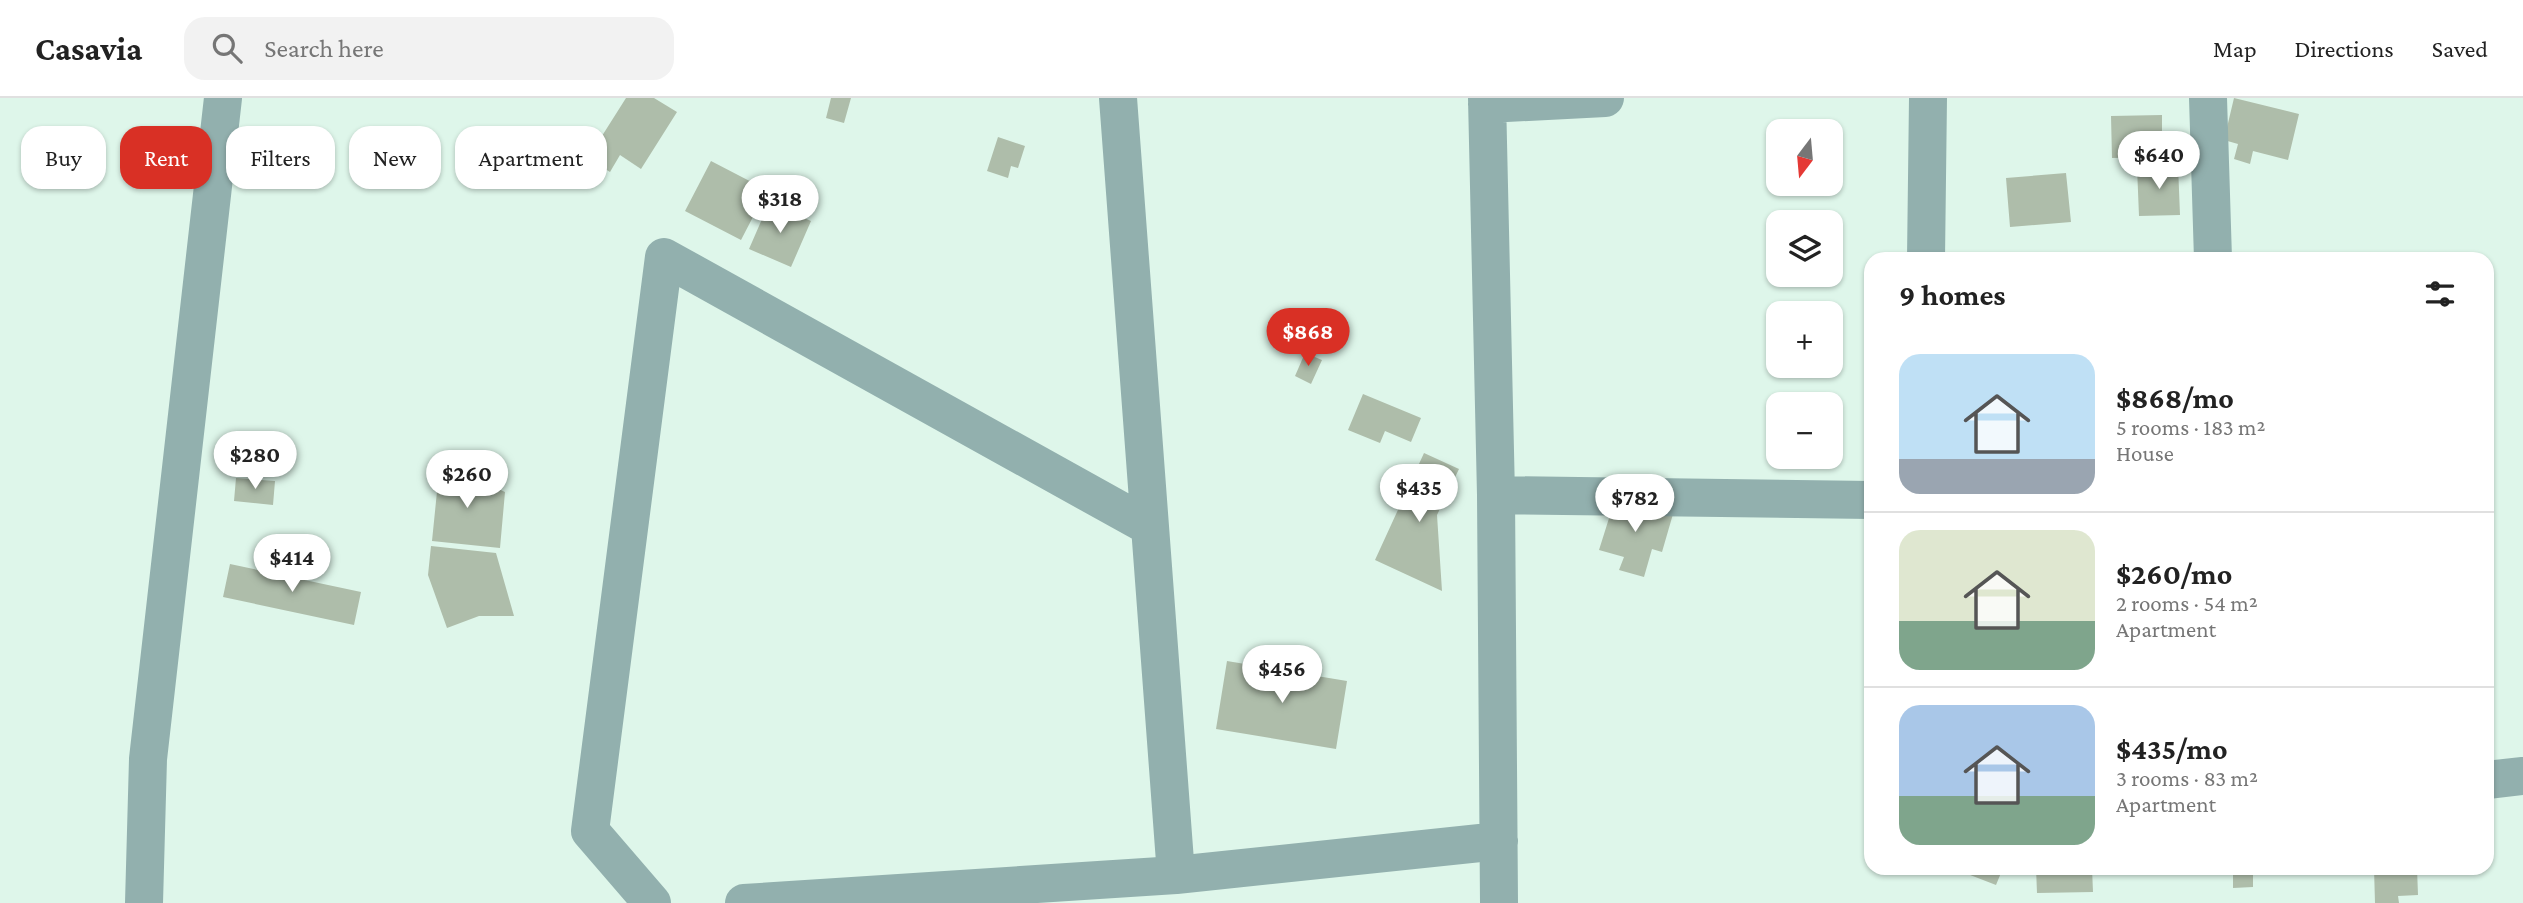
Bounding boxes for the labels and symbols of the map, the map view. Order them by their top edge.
north arrow [1766,119,1843,196]
pin: $640 [2118,132,2200,191]
pin: $318 [739,176,821,235]
pin: $868 [1267,308,1349,368]
pin: $280 [214,432,296,491]
pin: $260 [426,450,508,510]
pin: $435 [1378,464,1460,524]
pin: $782 [1594,474,1676,534]
pin: $414 [251,534,333,594]
pin: $456 [1241,646,1323,705]

